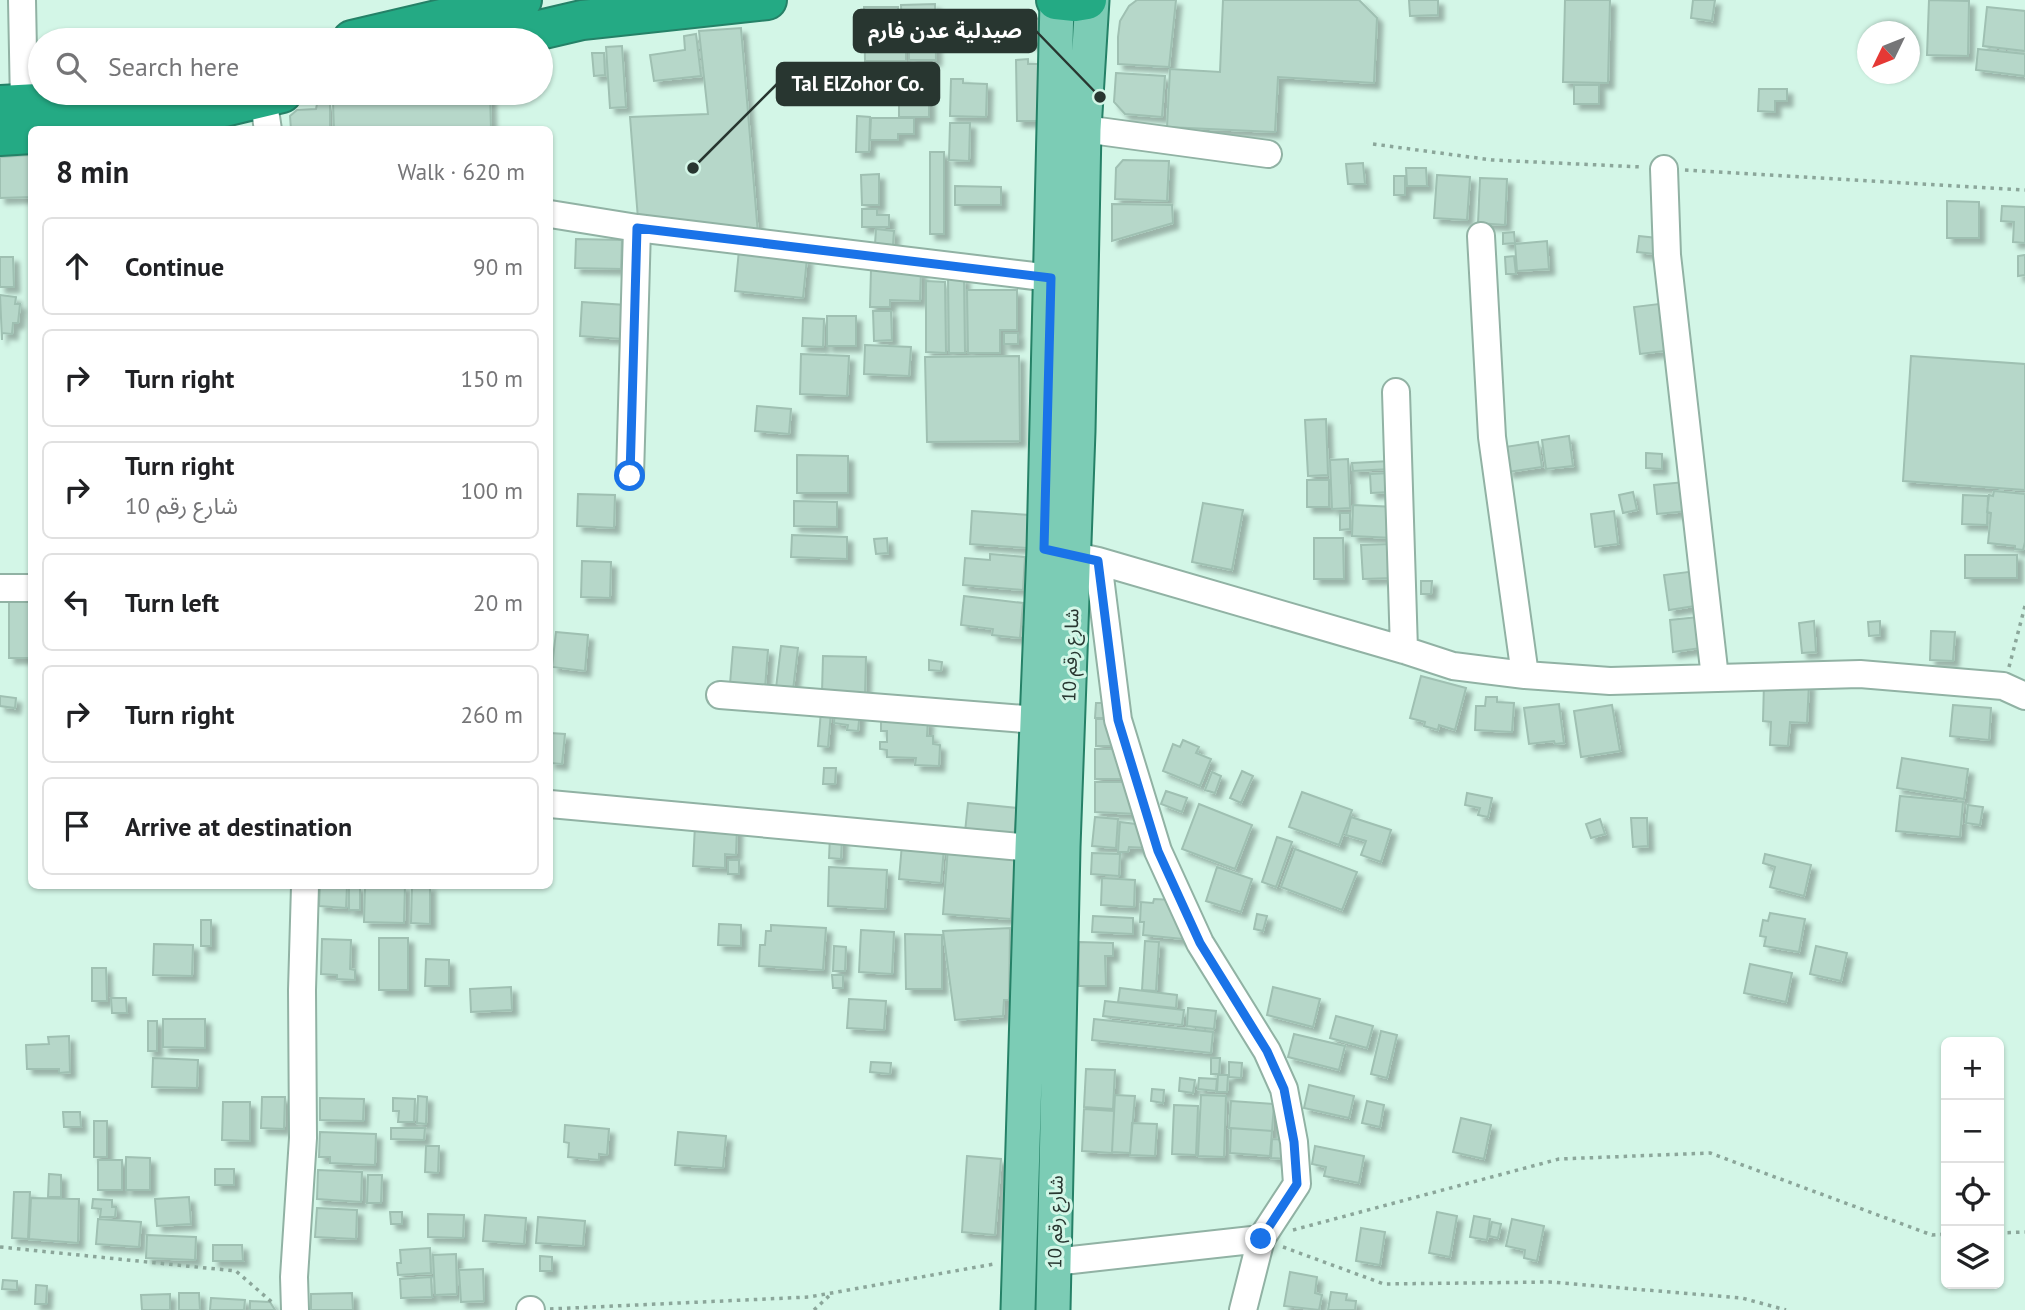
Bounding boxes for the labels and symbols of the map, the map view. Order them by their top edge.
callout: صيدلية عدن فارم [854,10,1036,52]
text: صيدلية عدن فارم [868,17,1022,47]
north arrow [1857,21,1920,84]
callout: Tal ElZohor Co. [777,63,939,105]
text: Tal ElZohor Co. [792,70,924,97]
route start [614,460,645,491]
street label: شارع رقم 10 [1056,608,1087,702]
street label: شارع رقم 10 [1042,1175,1071,1269]
route end [1245,1223,1276,1254]

